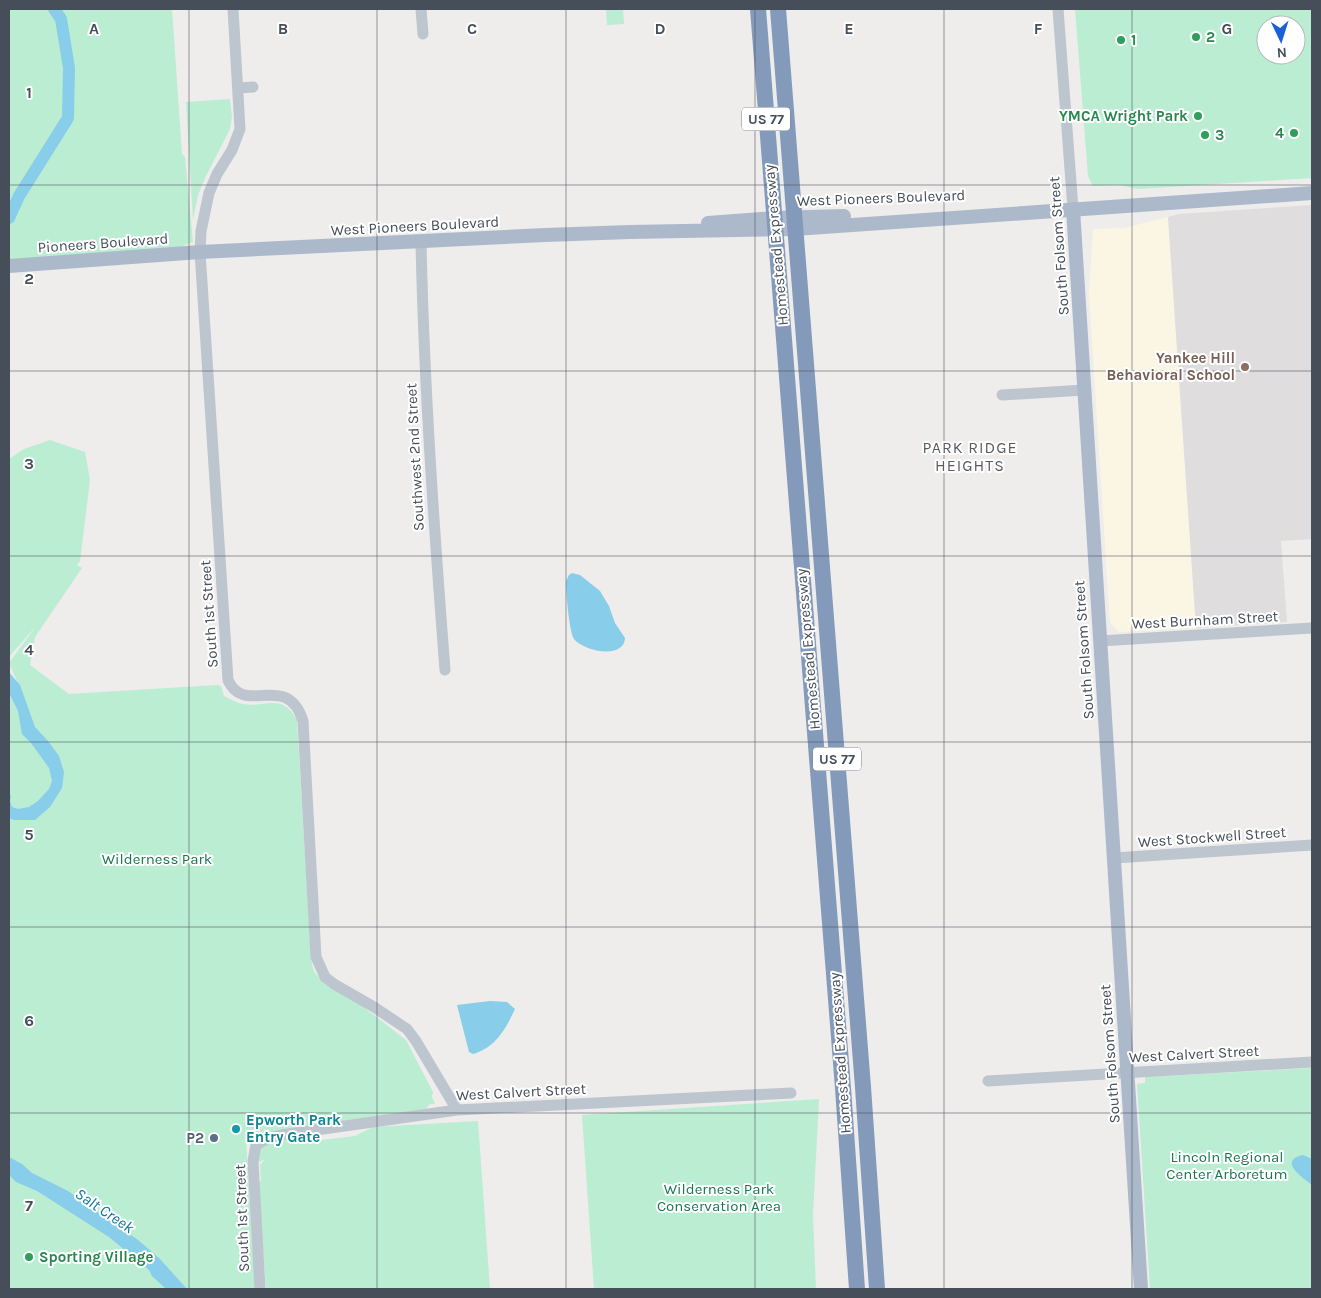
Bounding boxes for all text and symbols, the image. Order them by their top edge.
north arrow [1256,15,1306,65]
text: A [89,19,99,38]
text: B [278,19,288,38]
text: C [467,19,477,38]
text: D [655,19,666,38]
text: E [844,19,854,38]
text: F [1034,19,1043,38]
text: G [1222,19,1232,38]
place label: 2 [1206,28,1215,46]
place label: 1 [1131,31,1136,49]
marker: 2 [1190,31,1202,43]
marker: 1 [1115,34,1127,46]
text: N [1276,44,1287,61]
text: 1 [26,83,32,102]
place label: YMCA Wright Park [1059,107,1188,125]
road number: US 77 [742,108,790,130]
marker: YMCA Wright Park [1192,110,1204,122]
place label: 4 [1275,124,1284,142]
place label: 3 [1215,126,1224,144]
marker: 4 [1288,127,1300,139]
marker: 3 [1199,129,1211,141]
street label: Homestead Expressway [760,164,792,326]
street label: South Folsom Street [1045,176,1073,316]
street label: West Pioneers Boulevard [796,186,966,210]
street label: West Pioneers Boulevard [330,213,500,239]
street label: Pioneers Boulevard [37,229,169,257]
text: 2 [24,269,34,288]
place label: Yankee Hill Behavioral School [1107,349,1235,384]
marker: Yankee Hill Behavioral School [1239,361,1251,373]
street label: Southwest 2nd Street [402,382,428,531]
district label: PARK RIDGE HEIGHTS [923,438,1017,475]
text: 3 [24,454,34,473]
street label: South 1st Street [196,559,222,668]
street label: Homestead Expressway [792,568,824,730]
street label: South Folsom Street [1070,580,1098,720]
street label: West Burnham Street [1131,607,1279,633]
text: 4 [24,640,34,659]
road number: US 77 [813,748,861,771]
street label: West Stockwell Street [1137,823,1287,851]
text: 5 [24,825,34,844]
park label: Wilderness Park [102,850,212,868]
street label: Homestead Expressway [825,972,855,1134]
street label: South Folsom Street [1096,984,1124,1124]
text: 6 [24,1011,34,1030]
street label: West Calvert Street [1128,1042,1260,1066]
street label: West Calvert Street [455,1080,587,1104]
place label: Epworth Park Entry Gate [246,1111,341,1146]
marker: Epworth Park Entry Gate [230,1123,242,1135]
place label: P2 [186,1129,204,1147]
marker: P2 [208,1132,220,1144]
park label: Lincoln Regional Center Arboretum [1166,1148,1288,1183]
street label: South 1st Street [231,1163,253,1272]
park label: Wilderness Park Conservation Area [657,1180,781,1215]
water label: Salt Creek [72,1184,138,1237]
text: 7 [25,1196,33,1215]
place label: Sporting Village [39,1248,153,1266]
marker: Sporting Village [23,1251,35,1263]

